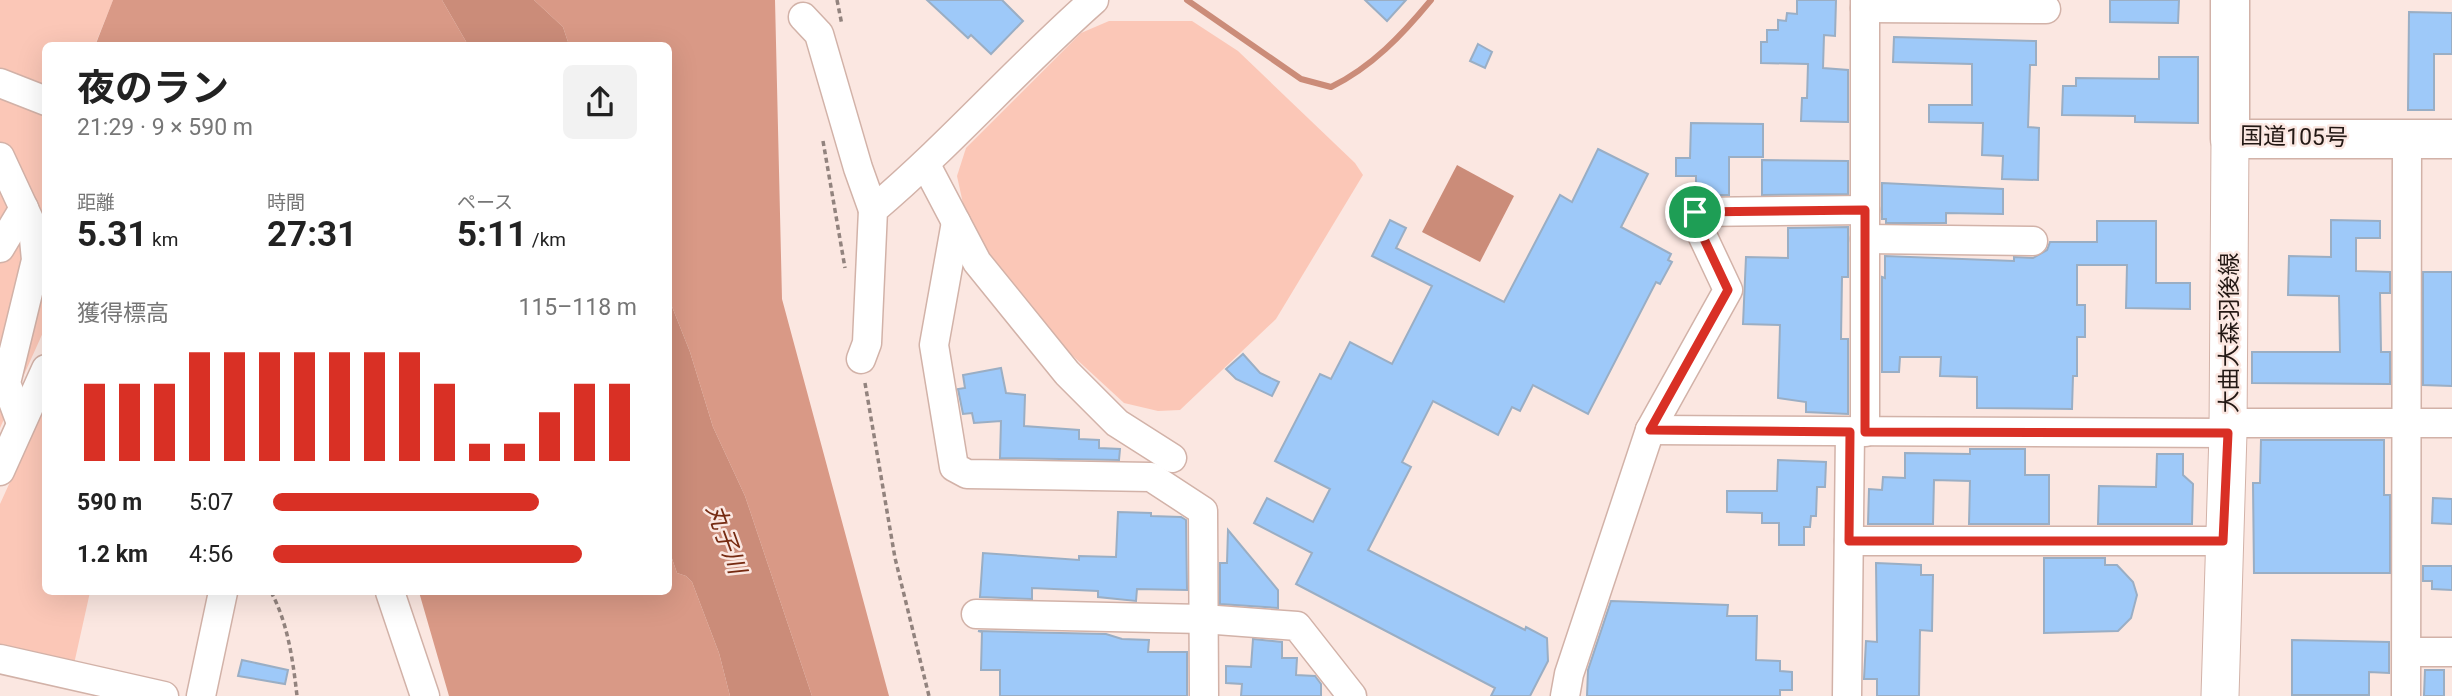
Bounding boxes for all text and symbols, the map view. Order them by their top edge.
button: share [563,65,637,139]
text: 夜のラン [77,66,229,110]
text: 21:29 · 9 × 590 m [77,114,253,141]
street label: 国道105号 [2240,123,2348,151]
pin [1665,182,1725,242]
text: 距離 [77,191,115,214]
text: 時間 [267,191,305,214]
text: ペース [457,191,513,214]
icon: arrive [1676,193,1714,231]
text: 5.31 [77,214,147,255]
text: 27:31 [267,214,357,255]
text: 5:11 [457,214,527,255]
text: km [147,228,178,251]
text: /km [527,228,566,251]
street label: 大曲大森羽後線 [2216,253,2243,414]
text: 115–118 m [518,294,637,321]
text: 獲得標高 [77,300,169,327]
text: 590 m [77,489,142,516]
text: 5:07 [189,489,233,516]
water label: 丸子川 [701,500,752,580]
text: 1.2 km [77,541,148,568]
text: 4:56 [189,541,233,568]

